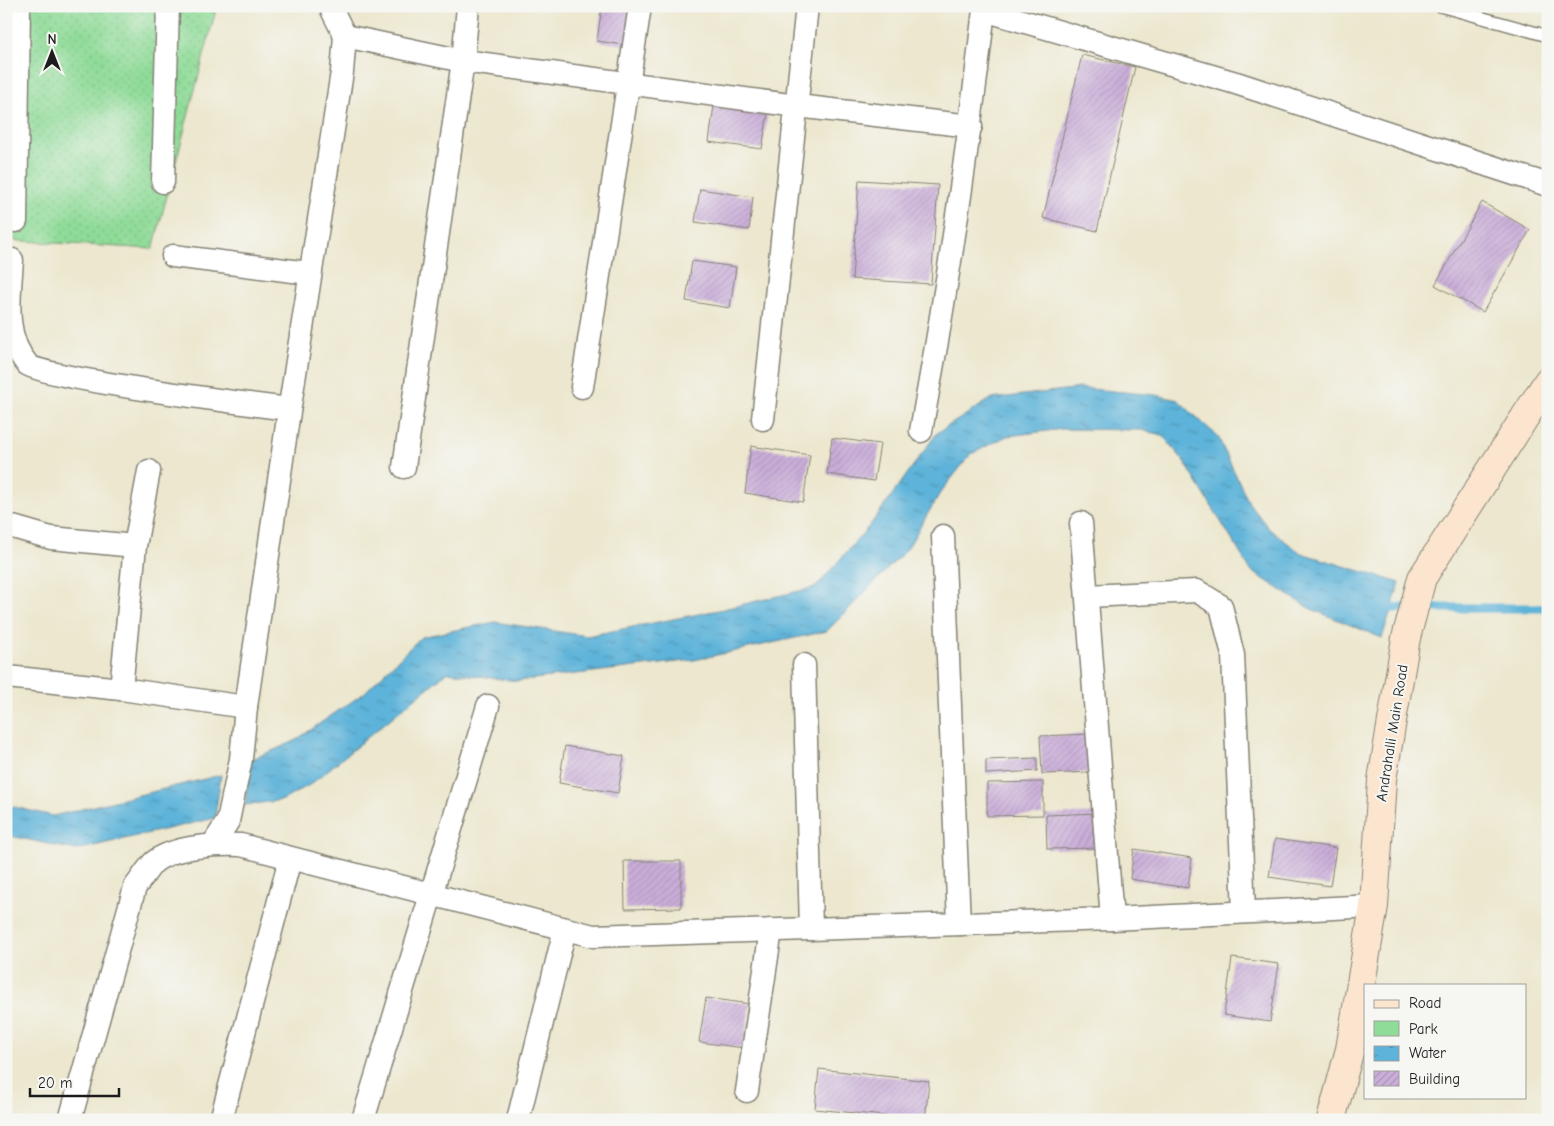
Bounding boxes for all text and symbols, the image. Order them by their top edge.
north arrow [28,28,78,78]
text: N [47,31,57,48]
street label: Andrahalli Main Road [1372,663,1412,803]
legend [1364,984,1526,1098]
text: Road [1409,994,1441,1012]
text: Park [1409,1020,1438,1038]
text: Water [1409,1044,1446,1062]
scale bar [30,1066,119,1098]
text: Building [1409,1070,1460,1088]
text: 20 m [38,1074,72,1092]

